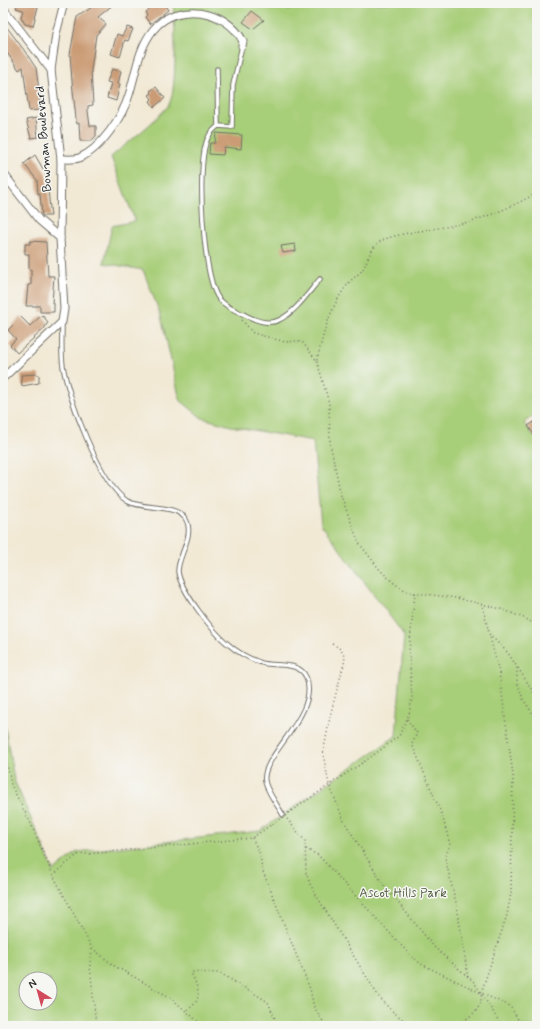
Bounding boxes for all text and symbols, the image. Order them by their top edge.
street label: Bowman Boulevard [32,85,56,193]
park label: Ascot Hills Park [359,885,447,902]
north arrow [18,971,58,1011]
text: N [25,976,40,992]

